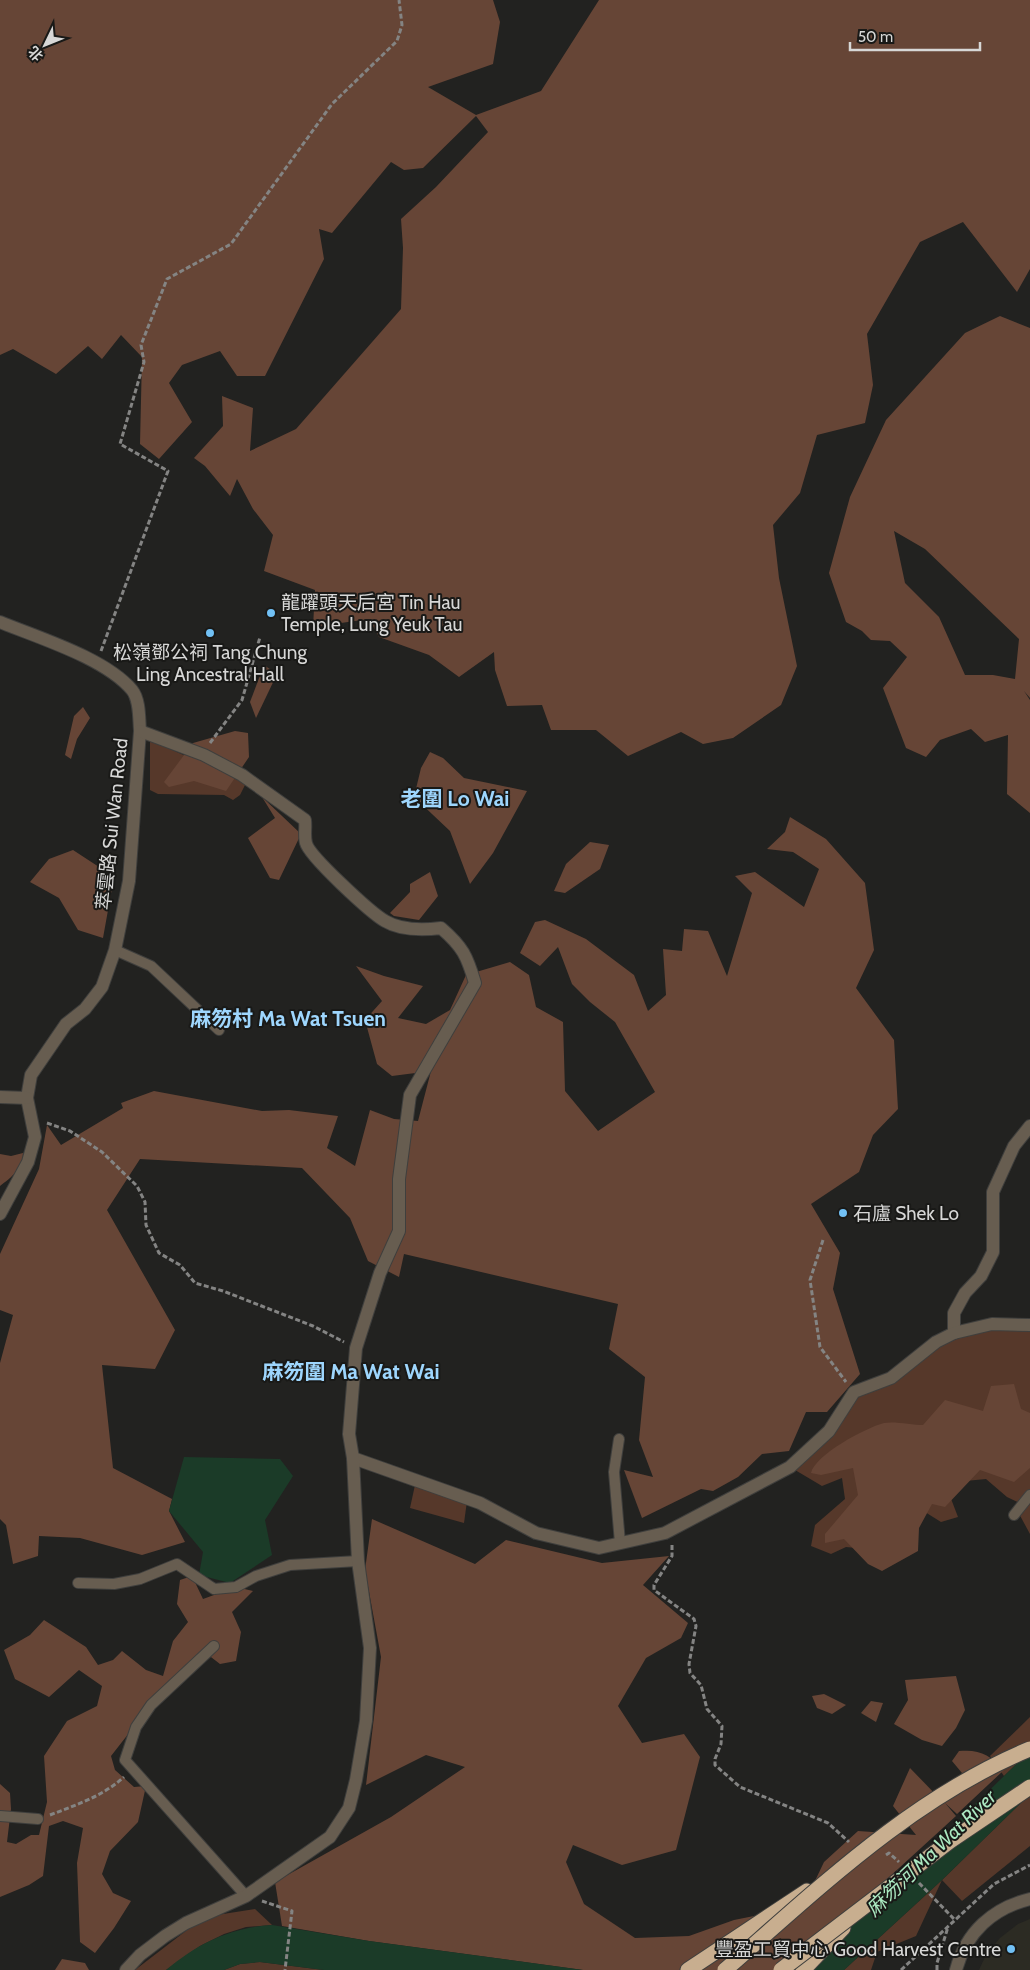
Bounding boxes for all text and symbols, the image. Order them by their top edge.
north arrow [20,20,70,70]
scale bar [850,20,980,52]
text: 50 m [858,28,893,46]
text: 北 [24,43,47,65]
place label: 龍躍頭天后宮 Tin Hau Temple, Lung Yeuk Tau [281,591,462,636]
marker: 龍躍頭天后宮 Tin Hau Temple, Lung Yeuk Tau [265,607,277,619]
marker: 松嶺鄧公祠 Tang Chung Ling Ancestral Hall [204,627,216,639]
place label: 松嶺鄧公祠 Tang Chung Ling Ancestral Hall [113,641,307,686]
street label: 萃雲路 Sui Wan Road [92,737,132,911]
district label: 老圍 Lo Wai [401,786,509,811]
district label: 麻笏村 Ma Wat Tsuen [190,1006,386,1031]
place label: 石廬 Shek Lo [853,1202,959,1225]
marker: 石廬 Shek Lo [837,1207,849,1219]
district label: 麻笏圍 Ma Wat Wai [263,1359,439,1384]
water label: 麻笏河 Ma Wat River [861,1784,1002,1921]
place label: 豐盈工貿中心 Good Harvest Centre [715,1938,1001,1961]
marker: 豐盈工貿中心 Good Harvest Centre [1005,1943,1017,1955]

